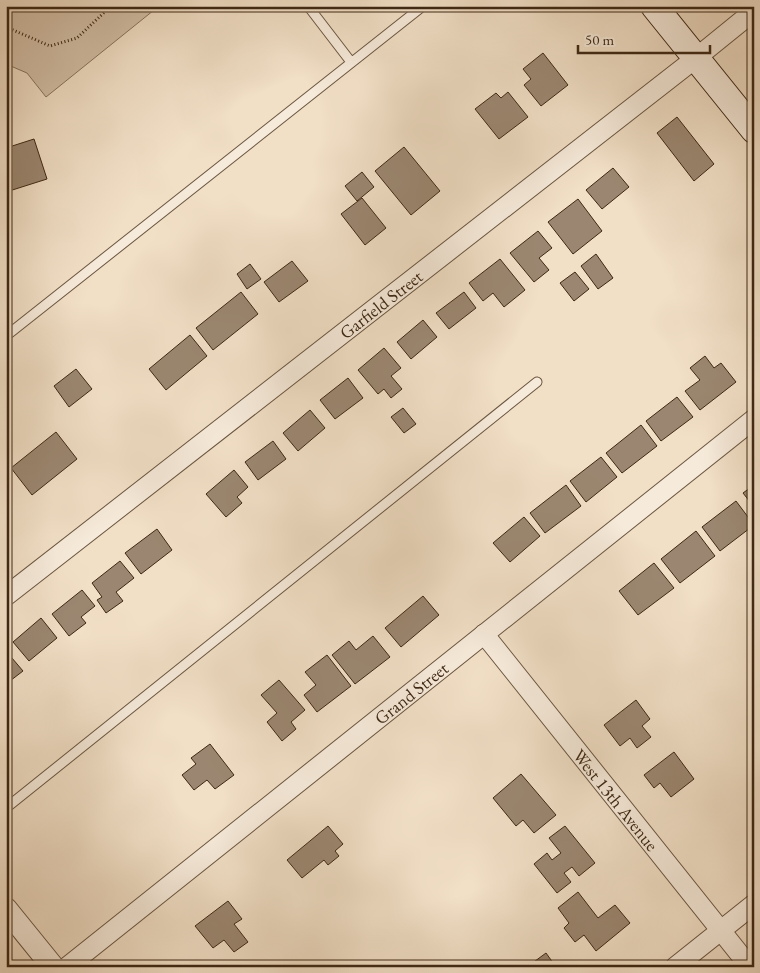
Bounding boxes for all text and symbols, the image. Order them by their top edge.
scale bar [578,22,710,54]
text: 50 m [585,30,614,49]
street label: Garfield Street [334,264,427,344]
street label: Grand Street [369,656,453,729]
street label: West 13th Avenue [569,744,664,855]

